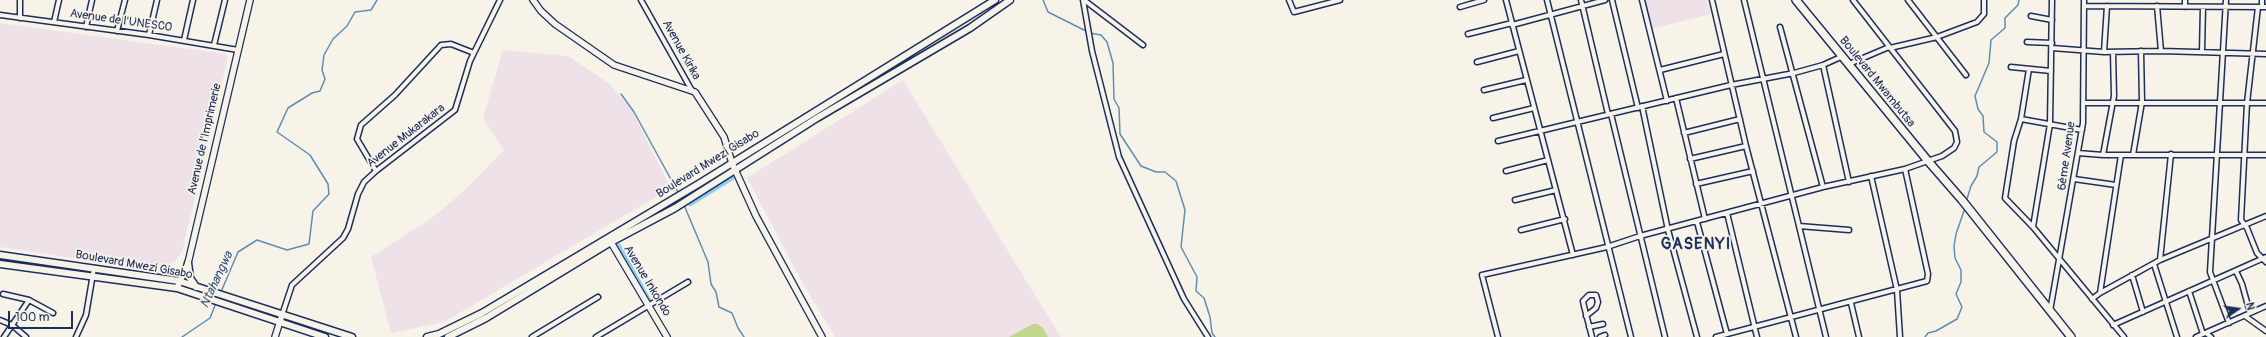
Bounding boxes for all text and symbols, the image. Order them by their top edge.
street label: Avenue de l'UNESCO [69,7,173,35]
street label: Avenue Kirika [659,18,703,82]
street label: Boulevard Mwambutsa [1836,34,1918,130]
street label: Avenue de l'Imprimerie [185,82,225,196]
street label: Avenue Mukarakara [364,101,448,171]
street label: 6ème Avenue [2055,121,2079,191]
street label: Boulevard Mwezi Gisabo [654,126,762,202]
district label: GASENYI [1661,235,1731,255]
street label: Avenue Inkondo [620,243,674,319]
street label: Boulevard Mwezi Gisabo [74,248,194,282]
water label: Ntahangwa [197,249,237,311]
north arrow [2218,289,2258,329]
text: N [2243,301,2257,311]
scale bar [10,303,75,329]
text: 100 m [15,310,49,325]

